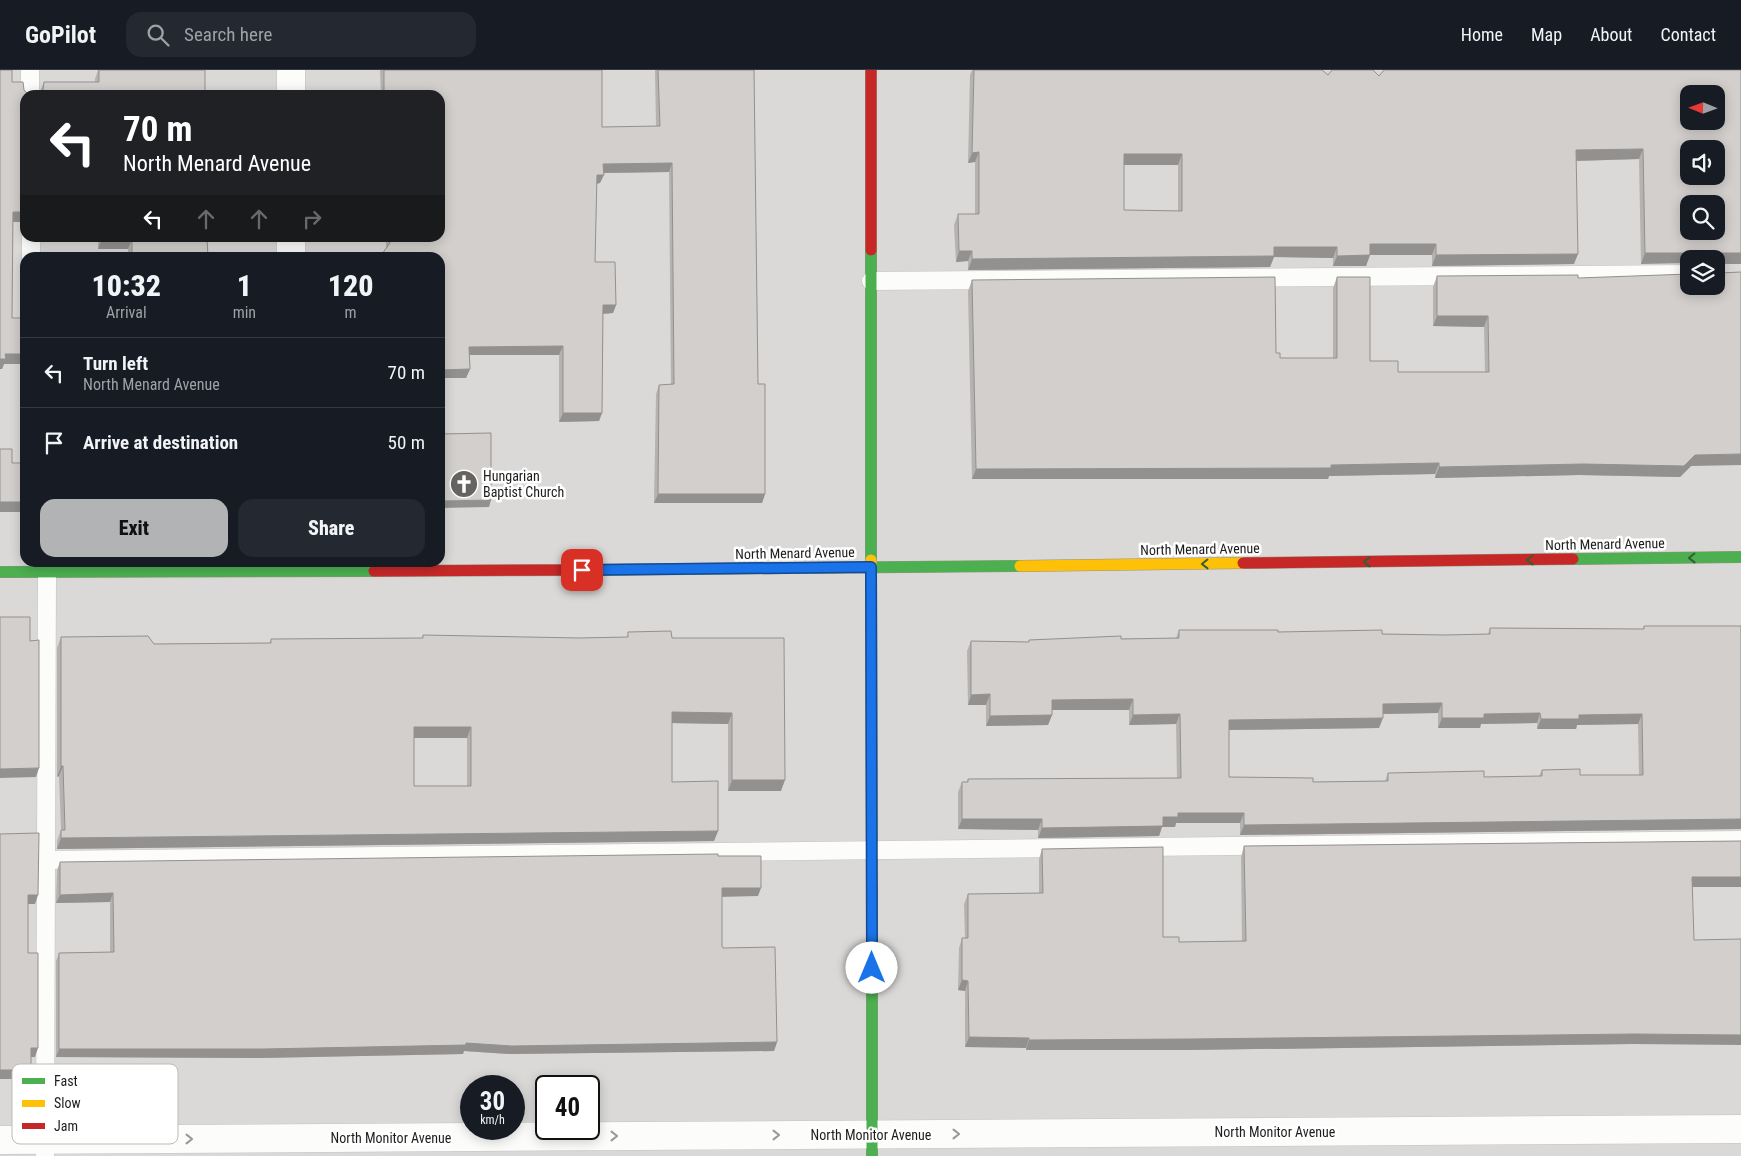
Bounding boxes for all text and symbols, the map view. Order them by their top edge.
search box [126,12,476,57]
text: GoPilot [25,21,96,49]
icon: search [144,21,172,49]
text: Search here [184,23,272,46]
text: Home [1461,24,1503,45]
text: Map [1531,24,1562,45]
text: About [1590,24,1632,45]
text: Contact [1660,24,1716,45]
north arrow [1680,85,1725,130]
map controls [1680,85,1725,295]
text: 70 m [123,109,192,150]
icon: left [40,110,105,175]
button: sound [1680,140,1725,185]
text: North Menard Avenue [123,151,311,176]
button: search [1680,195,1725,240]
icon: left [139,205,167,233]
icon: ahead [192,205,220,233]
icon: ahead [245,205,273,233]
icon: right [298,205,326,233]
button: layers [1680,250,1725,295]
text: 10:32 [92,268,161,303]
text: 1 [237,268,252,303]
text: 120 [328,268,373,303]
text: Arrival [106,303,147,322]
text: min [233,303,256,322]
text: m [345,303,357,322]
text: Turn left [83,352,148,375]
icon: left [40,359,68,387]
text: 70 m [388,361,425,384]
text: North Menard Avenue [83,375,220,394]
icon: arrive [40,429,68,457]
text: Arrive at destination [83,431,238,454]
text: 50 m [388,431,425,454]
place label: Hungarian Baptist Church [483,468,564,500]
church icon: Hungarian Baptist Church [449,469,479,499]
button: Exit [40,499,228,557]
button: Share [238,499,425,557]
street label: North Menard Avenue [1545,535,1665,553]
street label: North Menard Avenue [1140,540,1260,558]
street label: North Menard Avenue [735,544,855,562]
pin [561,549,603,591]
one-way arrow [1688,553,1696,563]
one-way arrow [1526,555,1534,565]
icon: arrive [568,556,596,584]
one-way arrow [1363,557,1371,567]
one-way arrow [1201,559,1208,569]
position arrow [845,941,897,993]
legend [12,1064,178,1144]
text: Fast [54,1073,78,1089]
speed limit sign: 40 [535,1075,600,1140]
text: 30 [480,1087,505,1116]
text: Slow [54,1095,81,1111]
text: km/h [480,1113,505,1127]
text: Jam [54,1118,78,1134]
street label: North Monitor Avenue [1215,1124,1336,1140]
street label: North Monitor Avenue [811,1127,932,1143]
one-way arrow [952,1129,960,1139]
street label: North Monitor Avenue [331,1130,452,1146]
one-way arrow [772,1130,780,1140]
one-way arrow [610,1131,618,1141]
one-way arrow [185,1134,193,1144]

